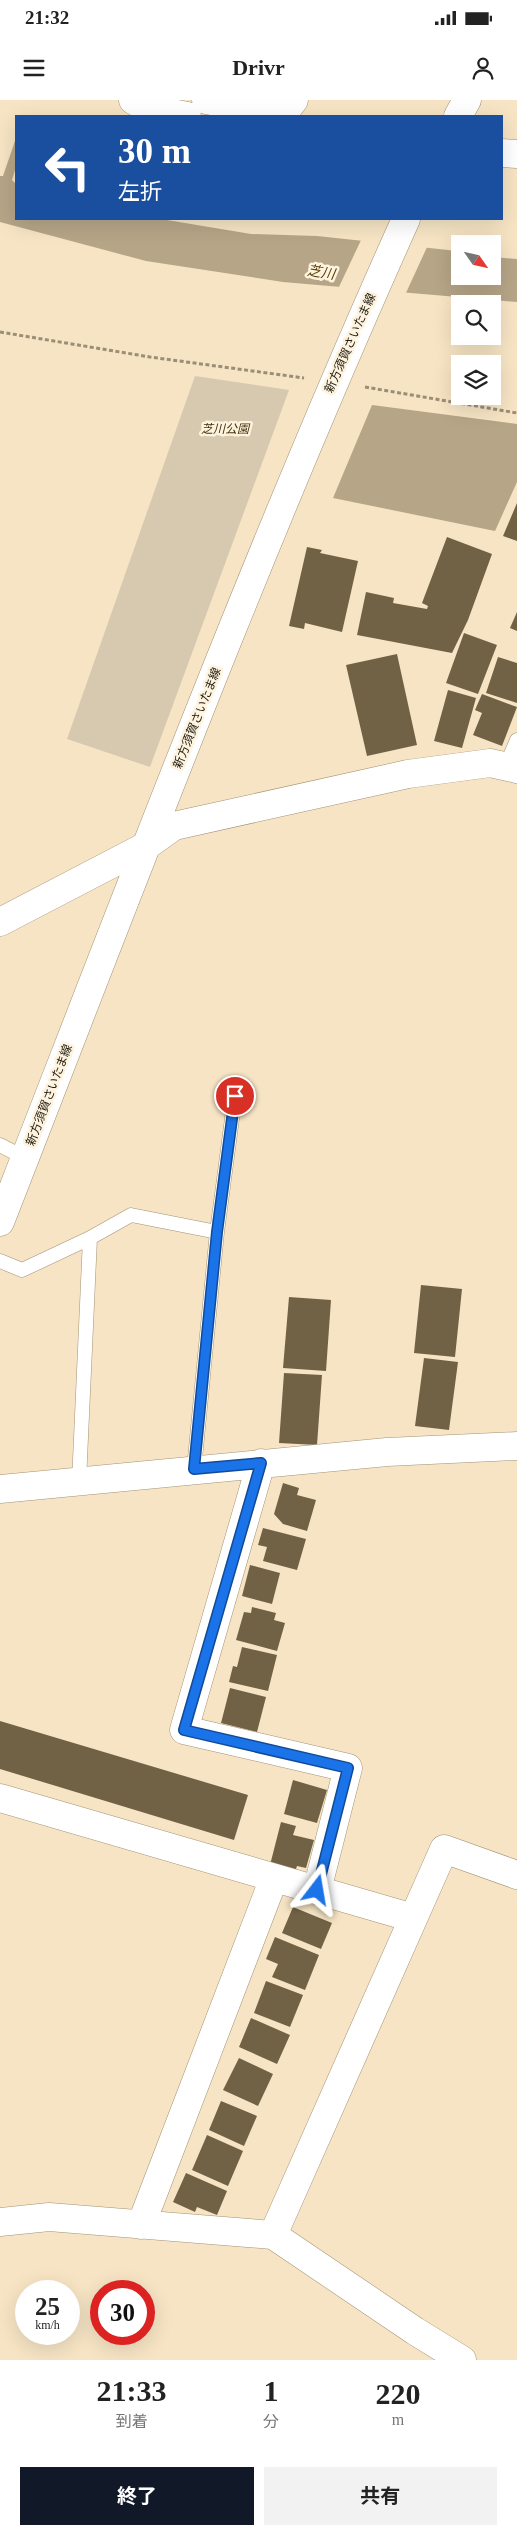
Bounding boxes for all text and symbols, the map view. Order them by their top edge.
text: 21:32 [25,7,69,28]
icon: menu [20,54,48,82]
icon: person [469,54,497,82]
text: Drivr [232,55,285,80]
text: 30 m [118,132,191,171]
icon: left [35,135,100,200]
text: 左折 [118,179,162,204]
north arrow [451,235,501,285]
map controls [451,235,501,405]
water label: 芝川 [306,263,338,282]
street label: 新方須賀さいたま線 [322,291,378,395]
button: search [451,295,501,345]
button: layers [451,355,501,405]
park label: 芝川公園 [201,422,251,436]
street label: 新方須賀さいたま線 [170,665,224,771]
street label: 新方須賀さいたま線 [23,1042,75,1148]
pin [214,1075,256,1117]
icon: arrive [221,1082,249,1110]
position arrow [290,1863,342,1915]
speed limit sign: 30 [90,2280,155,2345]
text: 25 [35,2293,60,2320]
text: km/h [35,2318,60,2332]
text: 21:33 [96,2374,166,2407]
text: 1 [263,2374,278,2407]
text: 220 [375,2377,420,2410]
text: m [392,2411,404,2428]
text: 到着 [115,2413,147,2430]
text: 分 [263,2413,279,2430]
button: 終了 [20,2467,254,2525]
button: 共有 [264,2467,497,2525]

